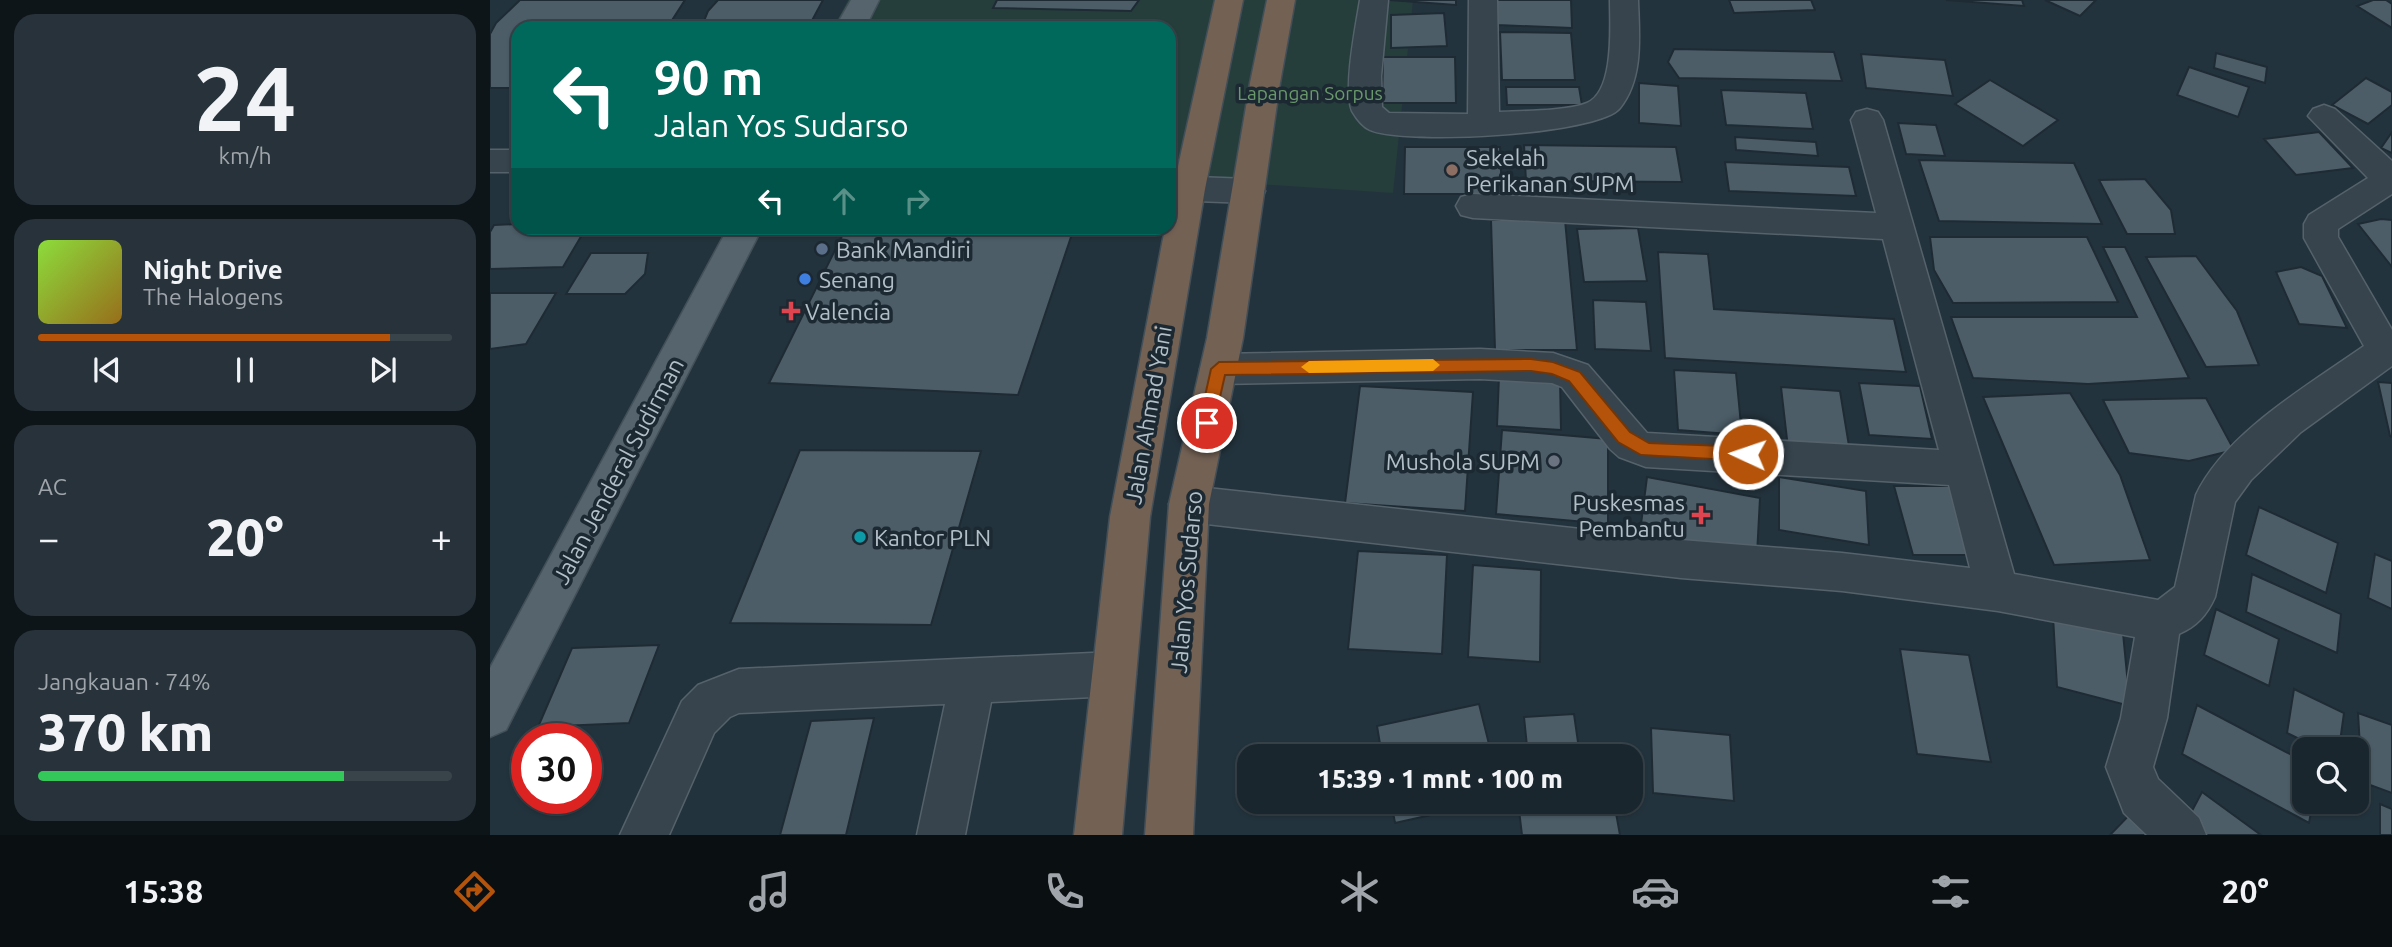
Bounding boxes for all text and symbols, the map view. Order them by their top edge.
text: 24 [194,46,296,148]
icon: left [539,49,630,140]
text: 90 m [654,49,763,104]
park label: Lapangan Sorpus [1237,82,1383,104]
text: Jalan Yos Sudarso [654,107,909,143]
text: km/h [218,143,272,168]
place label: Sekelah Perikanan SUPM [1466,145,1635,196]
marker: Sekelah Perikanan SUPM [1444,162,1460,178]
icon: left [752,182,790,220]
icon: ahead [825,182,863,220]
icon: right [898,182,936,220]
place label: Bank Mandiri [836,237,971,262]
marker: Bank Mandiri [814,241,830,257]
text: Night Drive [143,255,283,284]
place label: Senang [819,267,895,292]
marker: Senang [797,271,813,287]
text: The Halogens [143,284,283,309]
place label: Valencia [805,299,891,324]
marker: Valencia [783,303,799,319]
street label: Jalan Ahmad Yani [1120,324,1176,506]
icon: previous [88,351,126,389]
icon: pause [226,351,264,389]
icon: next [364,351,402,389]
street label: Jalan Jenderal Sudirman [548,354,688,588]
pin [1177,393,1237,453]
icon: arrive [1188,404,1226,442]
position arrow [1711,417,1785,491]
place label: Mushola SUPM [1386,449,1540,474]
marker: Mushola SUPM [1546,453,1562,469]
text: AC [38,474,67,499]
street label: Jalan Yos Sudarso [1166,490,1206,674]
place label: Puskesmas Pembantu [1573,490,1685,541]
marker: Puskesmas Pembantu [1691,505,1711,525]
text: 20° [206,508,284,566]
text: − [38,517,59,559]
text: + [431,517,452,559]
place label: Kantor PLN [874,525,991,550]
marker: Kantor PLN [852,529,868,545]
text: Jangkauan · 74% [38,669,210,694]
text: 370 km [38,703,213,761]
speed limit sign: 30 [511,723,602,814]
map controls [2292,737,2369,814]
button: search [2292,737,2369,814]
text: 15:39 · 1 mnt · 100 m [1317,764,1563,793]
icon: directions [450,867,499,916]
icon: music [745,867,794,916]
icon: phone [1040,867,1089,916]
icon: climate [1335,867,1384,916]
icon: car [1631,867,1680,916]
icon: filters [1926,867,1975,916]
text: 15:38 [123,873,203,909]
text: 20° [2221,873,2269,909]

